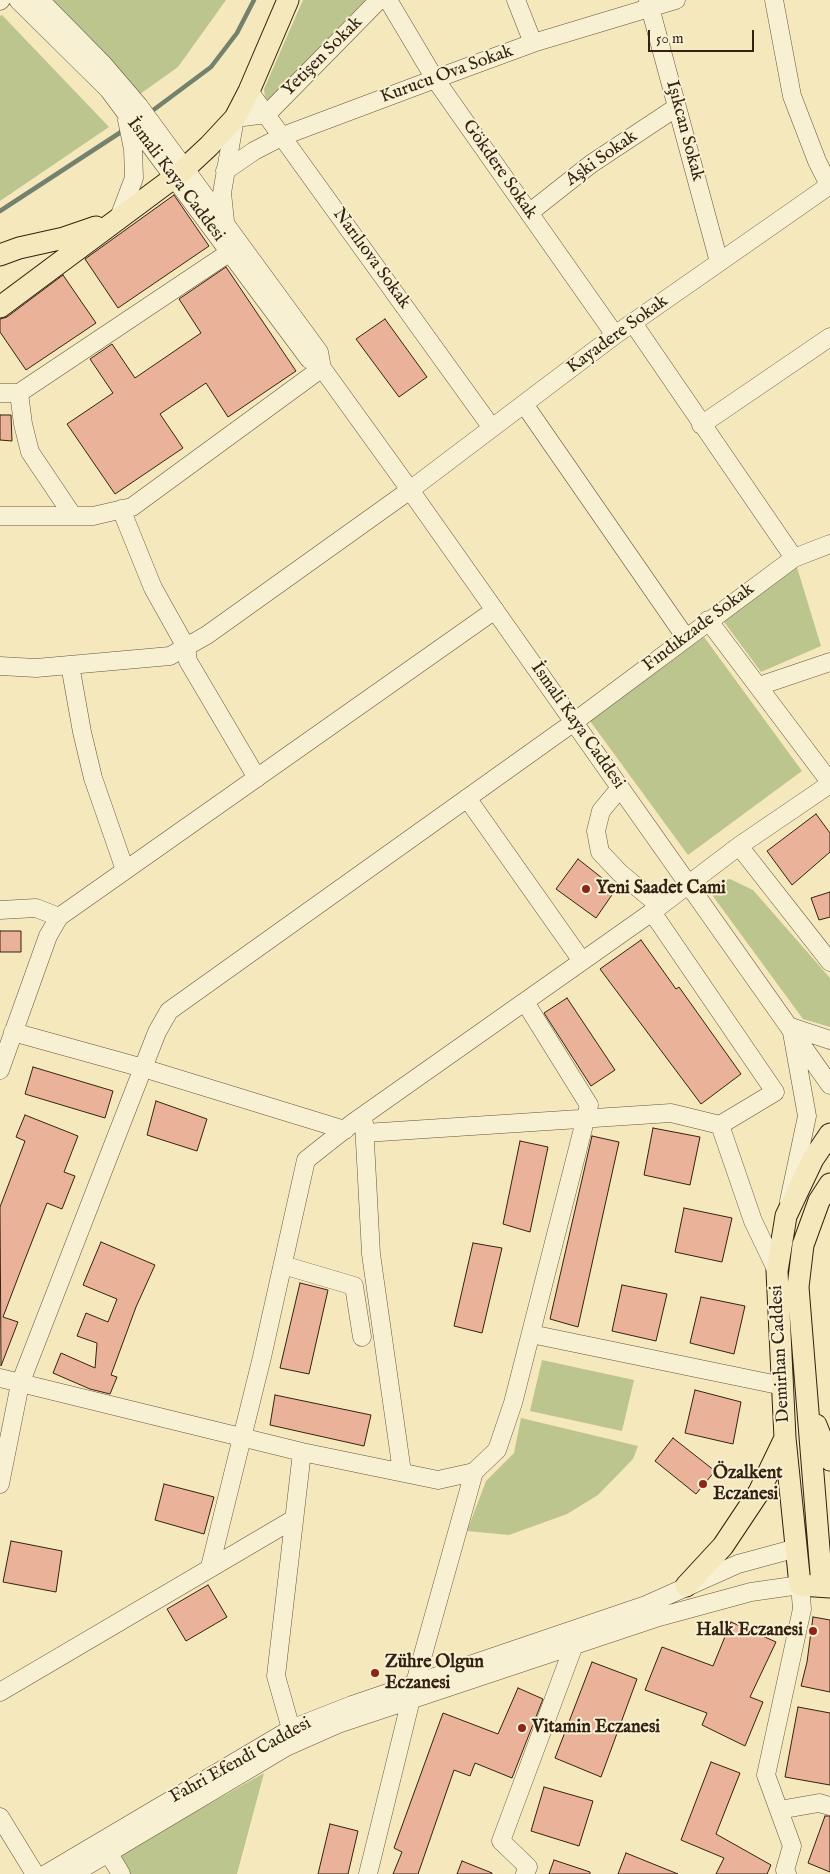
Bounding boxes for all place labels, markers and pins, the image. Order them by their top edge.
place label: Yeni Saadet Cami [596,878,726,900]
marker: Yeni Saadet Cami [580,883,592,895]
place label: Özalkent Eczanesi [713,1463,782,1506]
marker: Özalkent Eczanesi [697,1478,709,1490]
place label: Halk Eczanesi [696,1620,803,1642]
marker: Halk Eczanesi [807,1625,819,1637]
place label: Zühre Olgun Eczanesi [385,1652,484,1695]
marker: Zühre Olgun Eczanesi [369,1667,381,1679]
place label: Vitamin Eczanesi [532,1717,660,1739]
marker: Vitamin Eczanesi [516,1722,528,1734]

